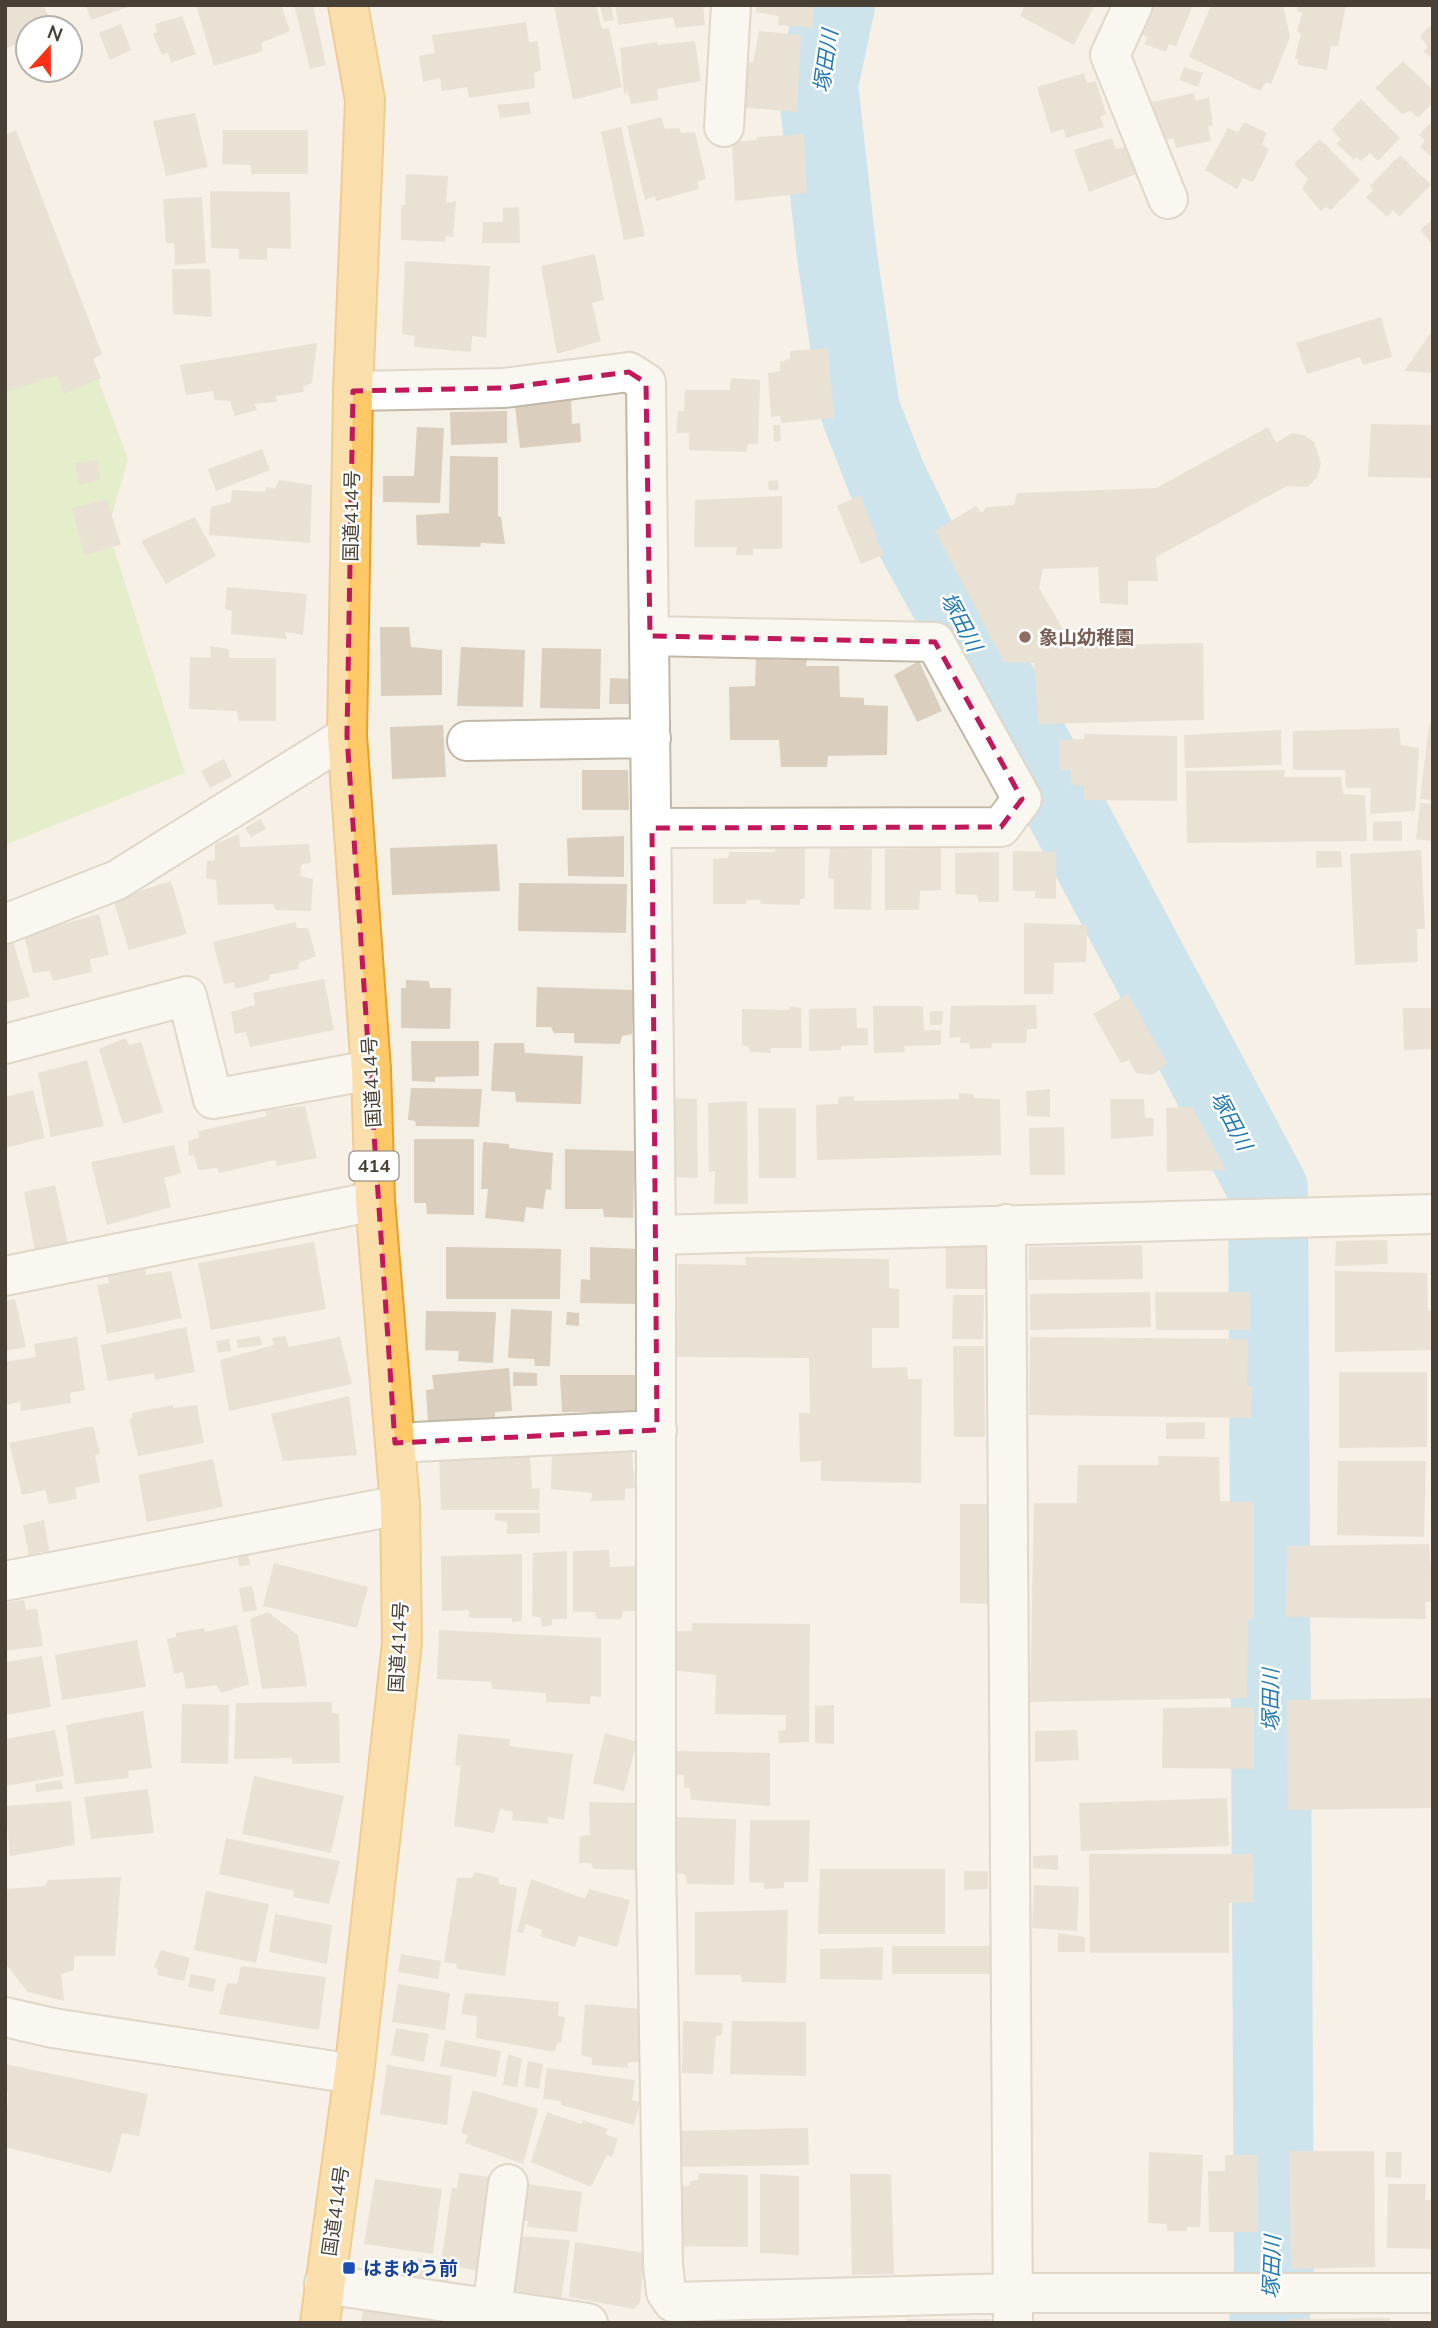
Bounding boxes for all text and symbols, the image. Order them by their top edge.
north arrow [14,14,84,84]
text: N [44,19,66,47]
water label: 塚田川 [808,26,843,94]
street label: 国道414号 [338,470,364,562]
water label: 塚田川 [936,588,989,657]
place label: 象山幼稚園 [1039,625,1134,649]
marker: 象山幼稚園 [1017,629,1033,645]
street label: 国道414号 [357,1036,385,1128]
water label: 塚田川 [1206,1087,1259,1156]
road number: 414 [350,1152,398,1181]
street label: 国道414号 [384,1601,412,1693]
water label: 塚田川 [1257,1667,1283,1732]
street label: 国道414号 [317,2164,353,2258]
water label: 塚田川 [1257,2233,1285,2299]
place label: はまゆう前 [363,2256,458,2280]
marker: はまゆう前 [341,2260,357,2276]

